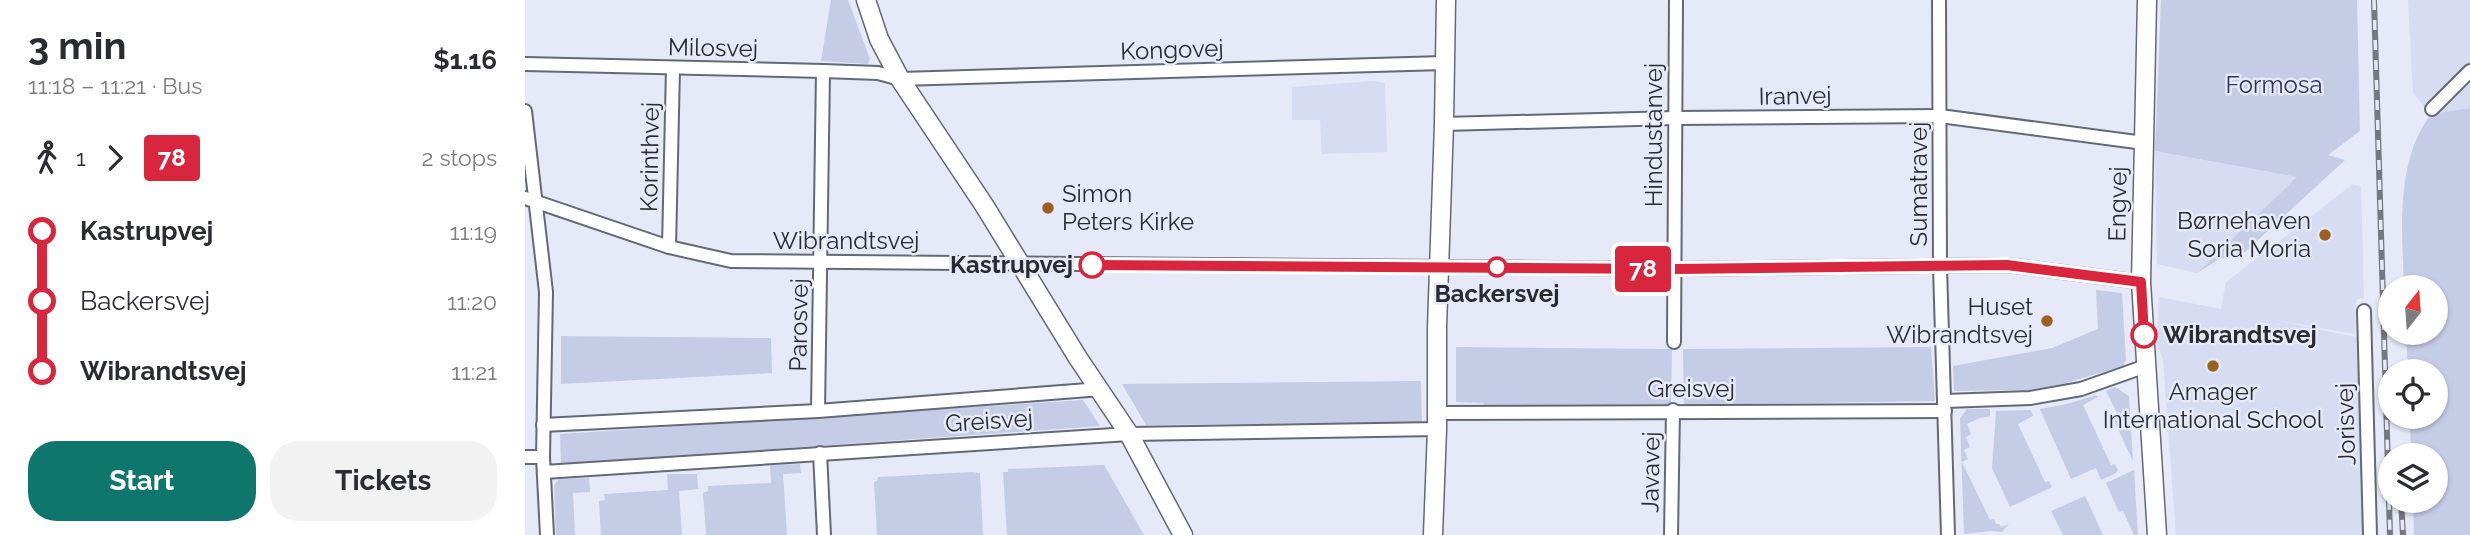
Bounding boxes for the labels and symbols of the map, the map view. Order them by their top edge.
street label: Milosvej [668,32,758,63]
street label: Kongovej [1120,33,1224,66]
street label: Hindustanvej [1639,63,1668,207]
park label: Formosa [2225,70,2323,99]
street label: Iranvej [1758,80,1832,111]
street label: Korinthvej [634,102,665,212]
street label: Sumatravej [1904,122,1933,246]
street label: Engvej [2102,166,2133,242]
place label: Simon Peters Kirke [1062,179,1194,236]
marker: Simon Peters Kirke [1040,200,1056,216]
place label: Børnehaven Soria Moria [2177,206,2311,263]
street label: Wibrandtsvej [773,226,919,255]
marker: Børnehaven Soria Moria [2317,227,2333,243]
line badge: 78 [1611,246,1675,292]
place label: Kastrupvej [950,250,1073,279]
marker: Kastrupvej [1079,252,1105,278]
marker: Backersvej [1487,257,1507,277]
north arrow [2378,275,2448,345]
street label: Parosvej [783,278,814,372]
place label: Backersvej [1434,279,1560,308]
place label: Huset Wibrandtsvej [1886,292,2033,349]
marker: Huset Wibrandtsvej [2039,313,2055,329]
place label: Wibrandtsvej [2163,320,2317,349]
marker: Wibrandtsvej [2131,322,2157,348]
marker: Amager International School [2205,358,2221,374]
street label: Greisvej [1647,374,1735,403]
place label: Amager International School [2103,377,2324,434]
street label: Jorisvej [2330,382,2361,466]
street label: Greisvej [944,403,1034,438]
street label: Javavej [1635,431,1666,513]

